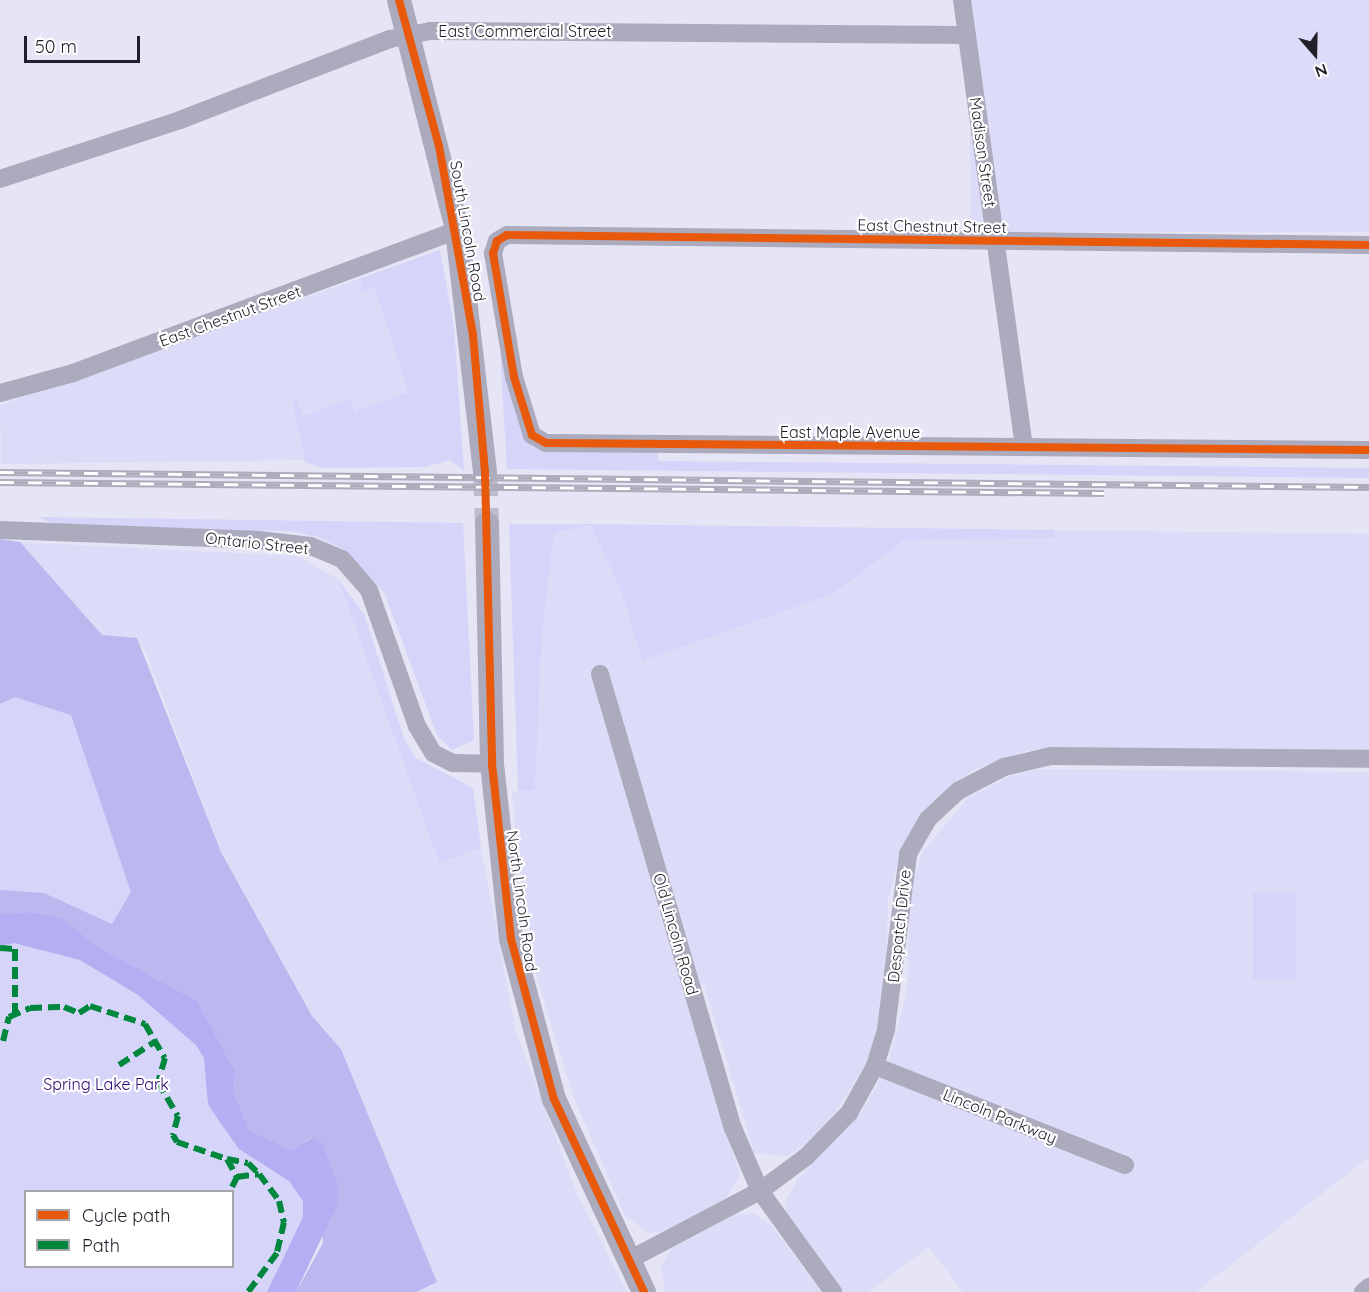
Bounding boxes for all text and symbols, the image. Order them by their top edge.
street label: East Commercial Street [438,21,612,41]
scale bar [27,24,142,62]
north arrow [1285,24,1345,84]
text: 50 m [35,35,77,58]
text: N [1312,60,1330,82]
street label: Madison Street [966,96,1000,208]
street label: South Lincoln Road [446,159,490,303]
street label: East Chestnut Street [857,215,1007,237]
street label: East Chestnut Street [156,281,304,351]
street label: East Maple Avenue [780,422,920,442]
street label: Ontario Street [204,528,310,558]
street label: North Lincoln Road [503,829,541,973]
street label: Despatch Drive [884,869,914,983]
street label: Old Lincoln Road [649,871,703,997]
park label: Spring Lake Park [43,1074,169,1094]
street label: Lincoln Parkway [940,1084,1060,1148]
legend [24,1190,234,1268]
text: Cycle path [82,1204,170,1227]
text: Path [82,1234,120,1257]

